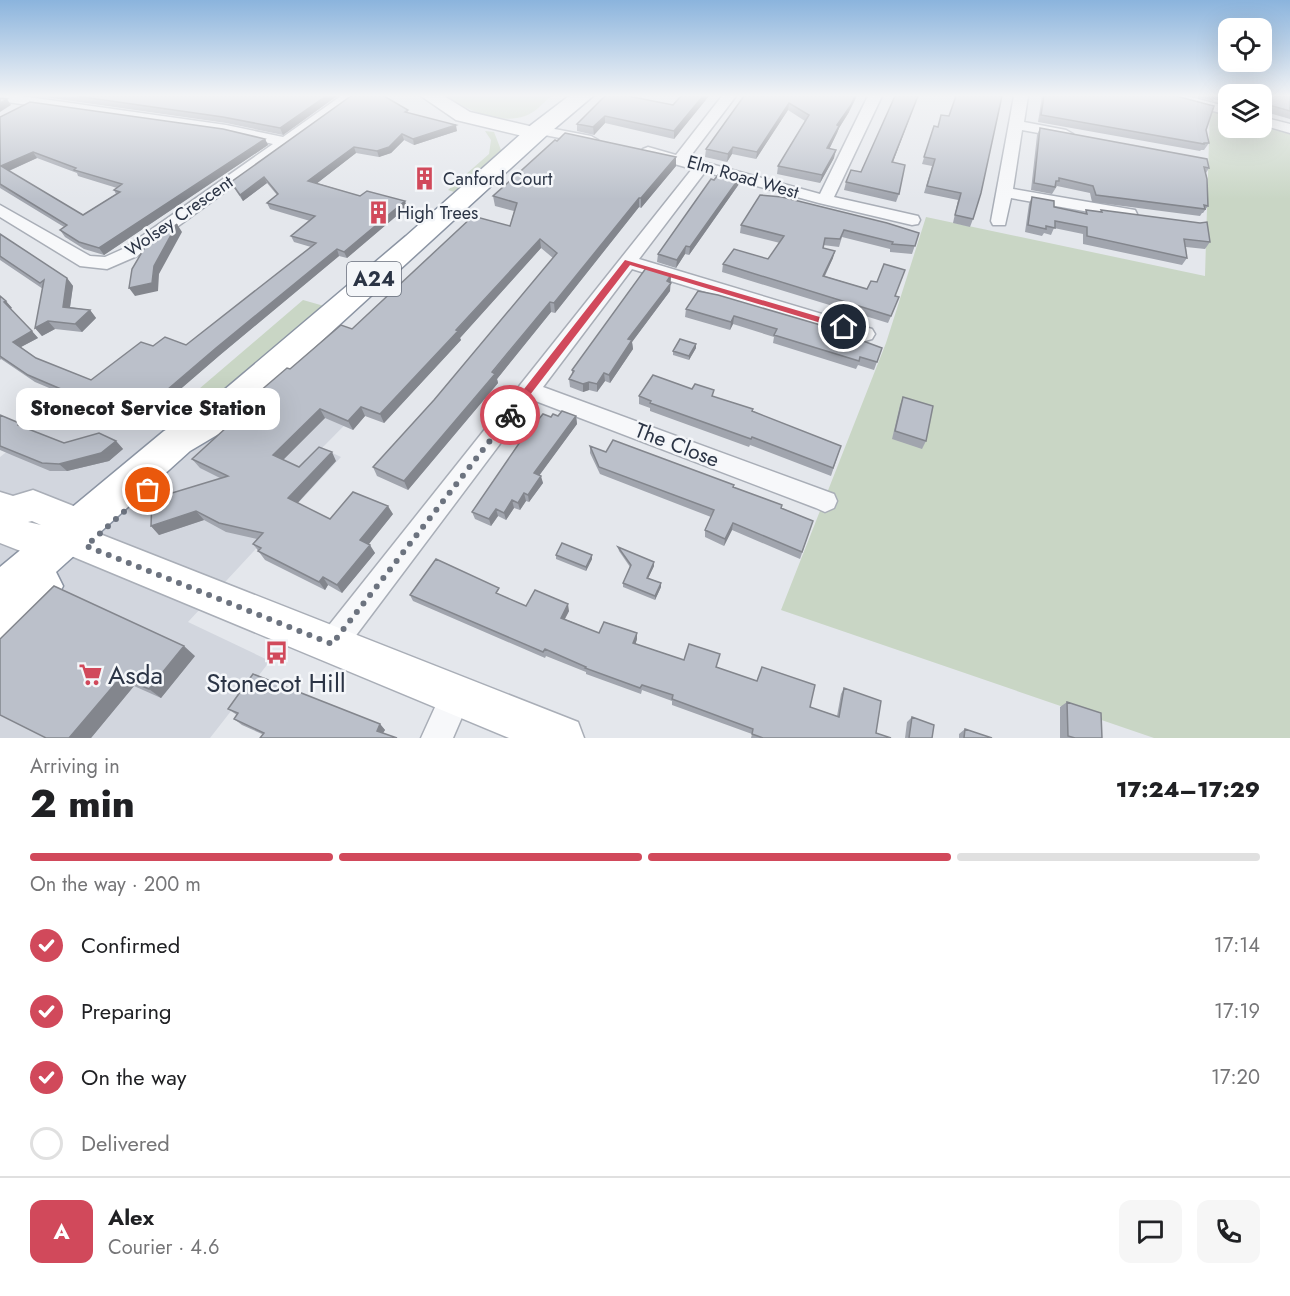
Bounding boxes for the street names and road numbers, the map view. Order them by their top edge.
street label: Elm Road West [684,149,802,206]
street label: Wolsey Crescent [120,169,239,263]
road number: A24 [347,262,401,296]
street label: The Close [631,415,724,475]

